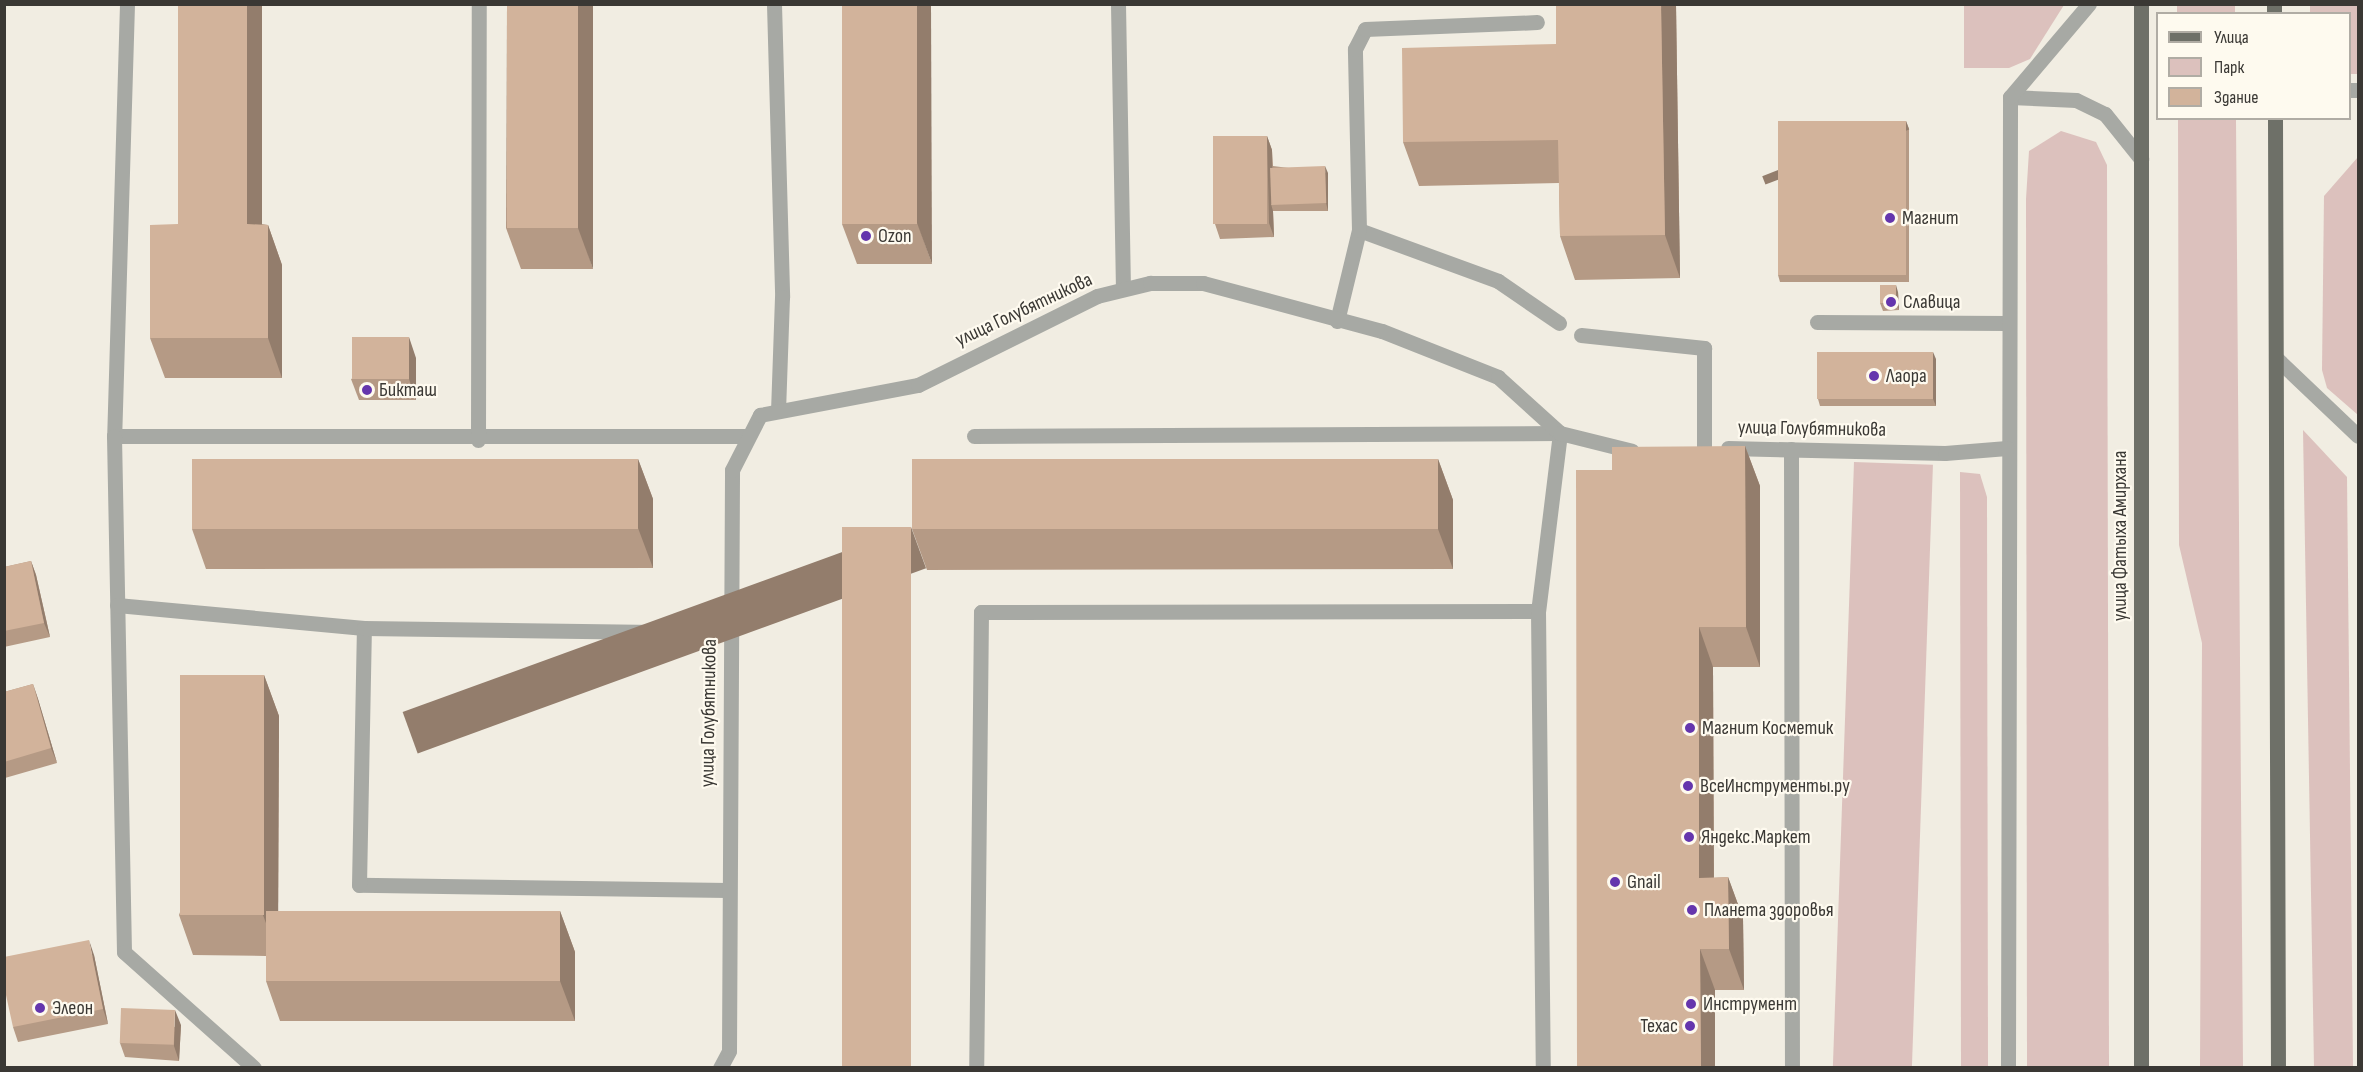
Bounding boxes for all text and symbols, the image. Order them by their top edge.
legend [2156,12,2351,120]
text: Улица [2214,27,2249,48]
text: Парк [2214,57,2244,78]
text: Здание [2214,87,2259,108]
place label: Магнит [1902,206,1959,230]
marker: Магнит [1883,211,1897,225]
place label: Ozon [878,224,912,248]
marker: Ozon [859,229,873,243]
street label: улица Голубятникова [952,268,1096,352]
place label: Славица [1903,290,1960,314]
marker: Славица [1884,295,1898,309]
place label: Лаора [1886,364,1927,388]
marker: Лаора [1867,369,1881,383]
place label: Бикташ [379,378,437,402]
marker: Бикташ [360,383,374,397]
street label: улица Голубятникова [1738,416,1886,442]
street label: улица Фатыха Амирхана [2108,451,2132,621]
street label: улица Голубятникова [696,639,722,787]
place label: Магнит Косметик [1702,716,1833,740]
marker: Магнит Косметик [1683,721,1697,735]
place label: ВсеИнструменты.ру [1700,774,1850,798]
marker: ВсеИнструменты.ру [1681,779,1695,793]
place label: Яндекс.Маркет [1701,825,1811,849]
marker: Яндекс.Маркет [1682,830,1696,844]
place label: Gnail [1627,870,1661,894]
marker: Gnail [1608,875,1622,889]
place label: Планета здоровья [1704,898,1834,922]
marker: Планета здоровья [1685,903,1699,917]
place label: Инструмент [1703,992,1797,1016]
place label: Элеон [52,996,93,1020]
marker: Инструмент [1684,997,1698,1011]
marker: Элеон [33,1001,47,1015]
place label: Техас [1640,1014,1678,1038]
marker: Техас [1683,1019,1697,1033]

